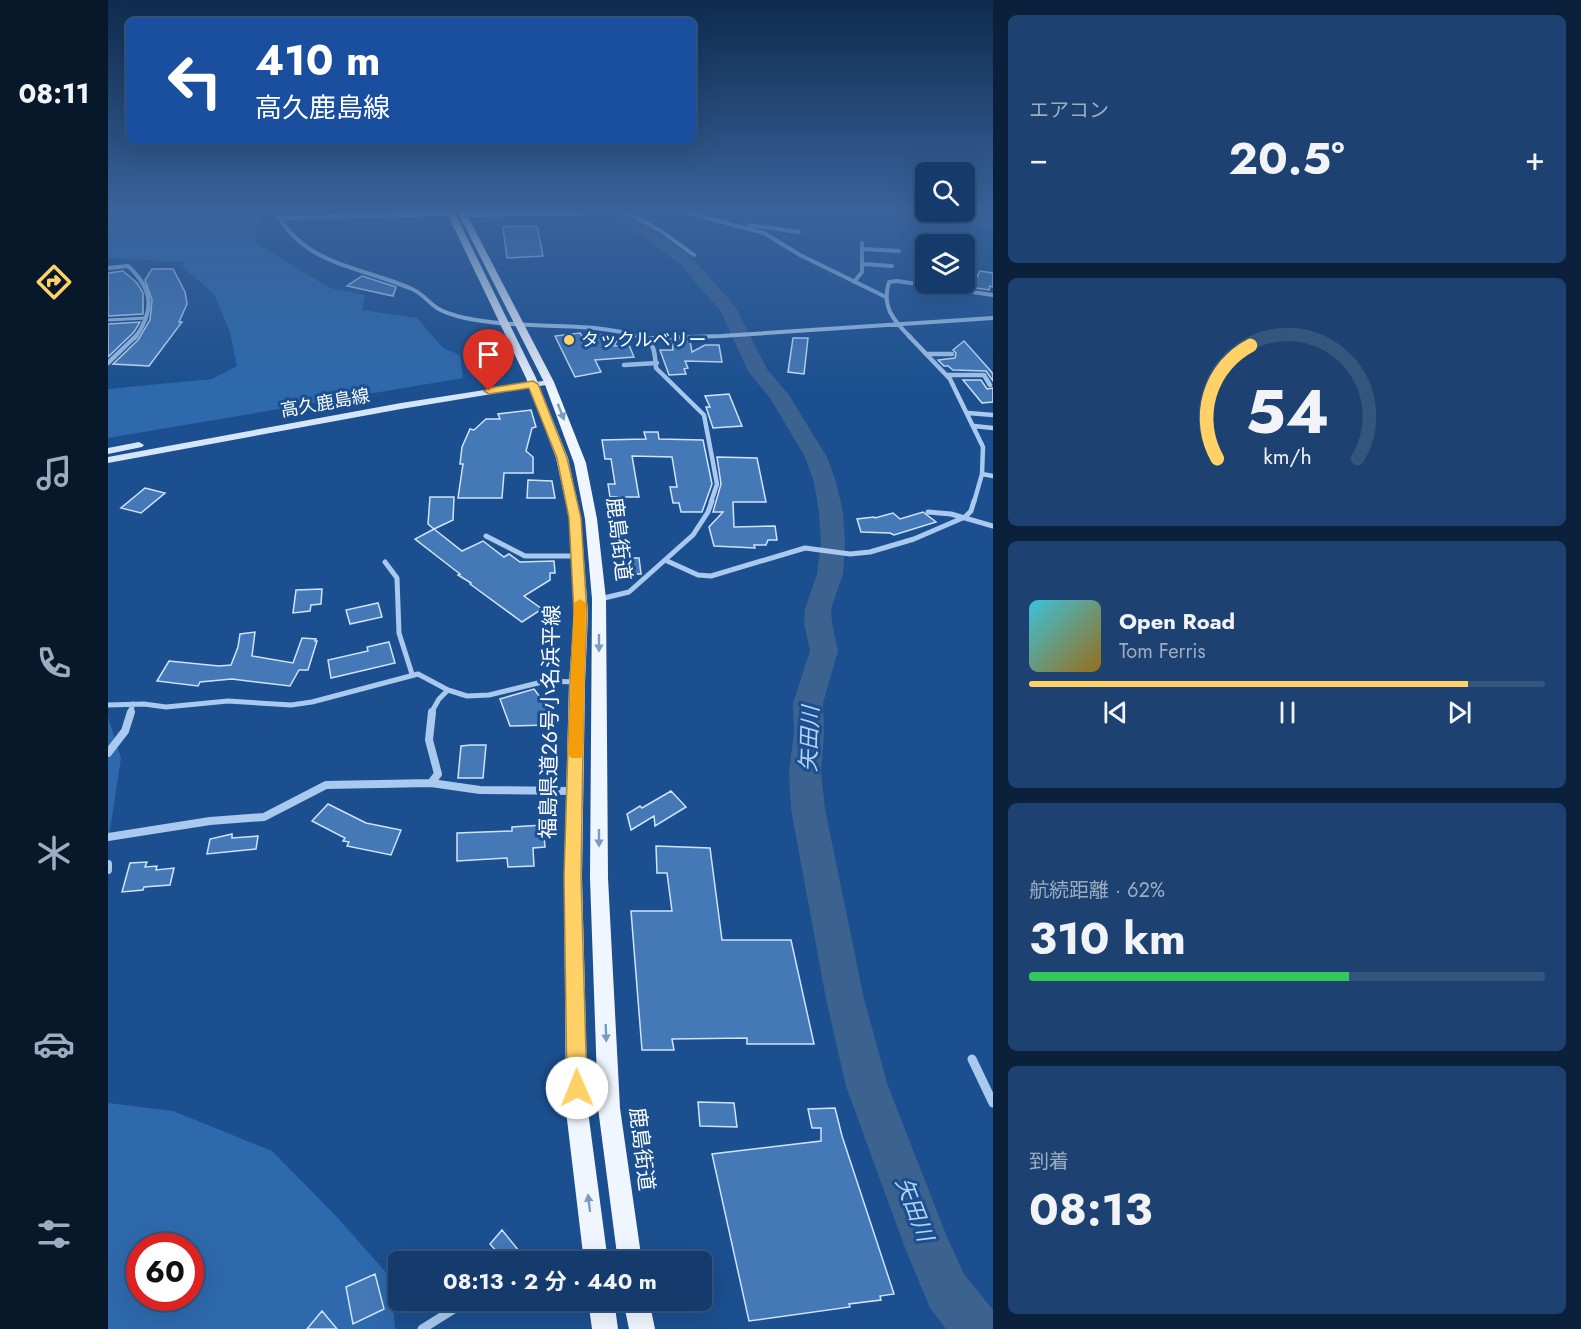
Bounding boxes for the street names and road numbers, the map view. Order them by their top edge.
street label: 高久鹿島線 [278,382,372,424]
street label: 鹿島街道 [599,495,639,583]
street label: 福島県道26号小名浜平線 [533,605,567,839]
street label: 鹿島街道 [622,1105,662,1193]

